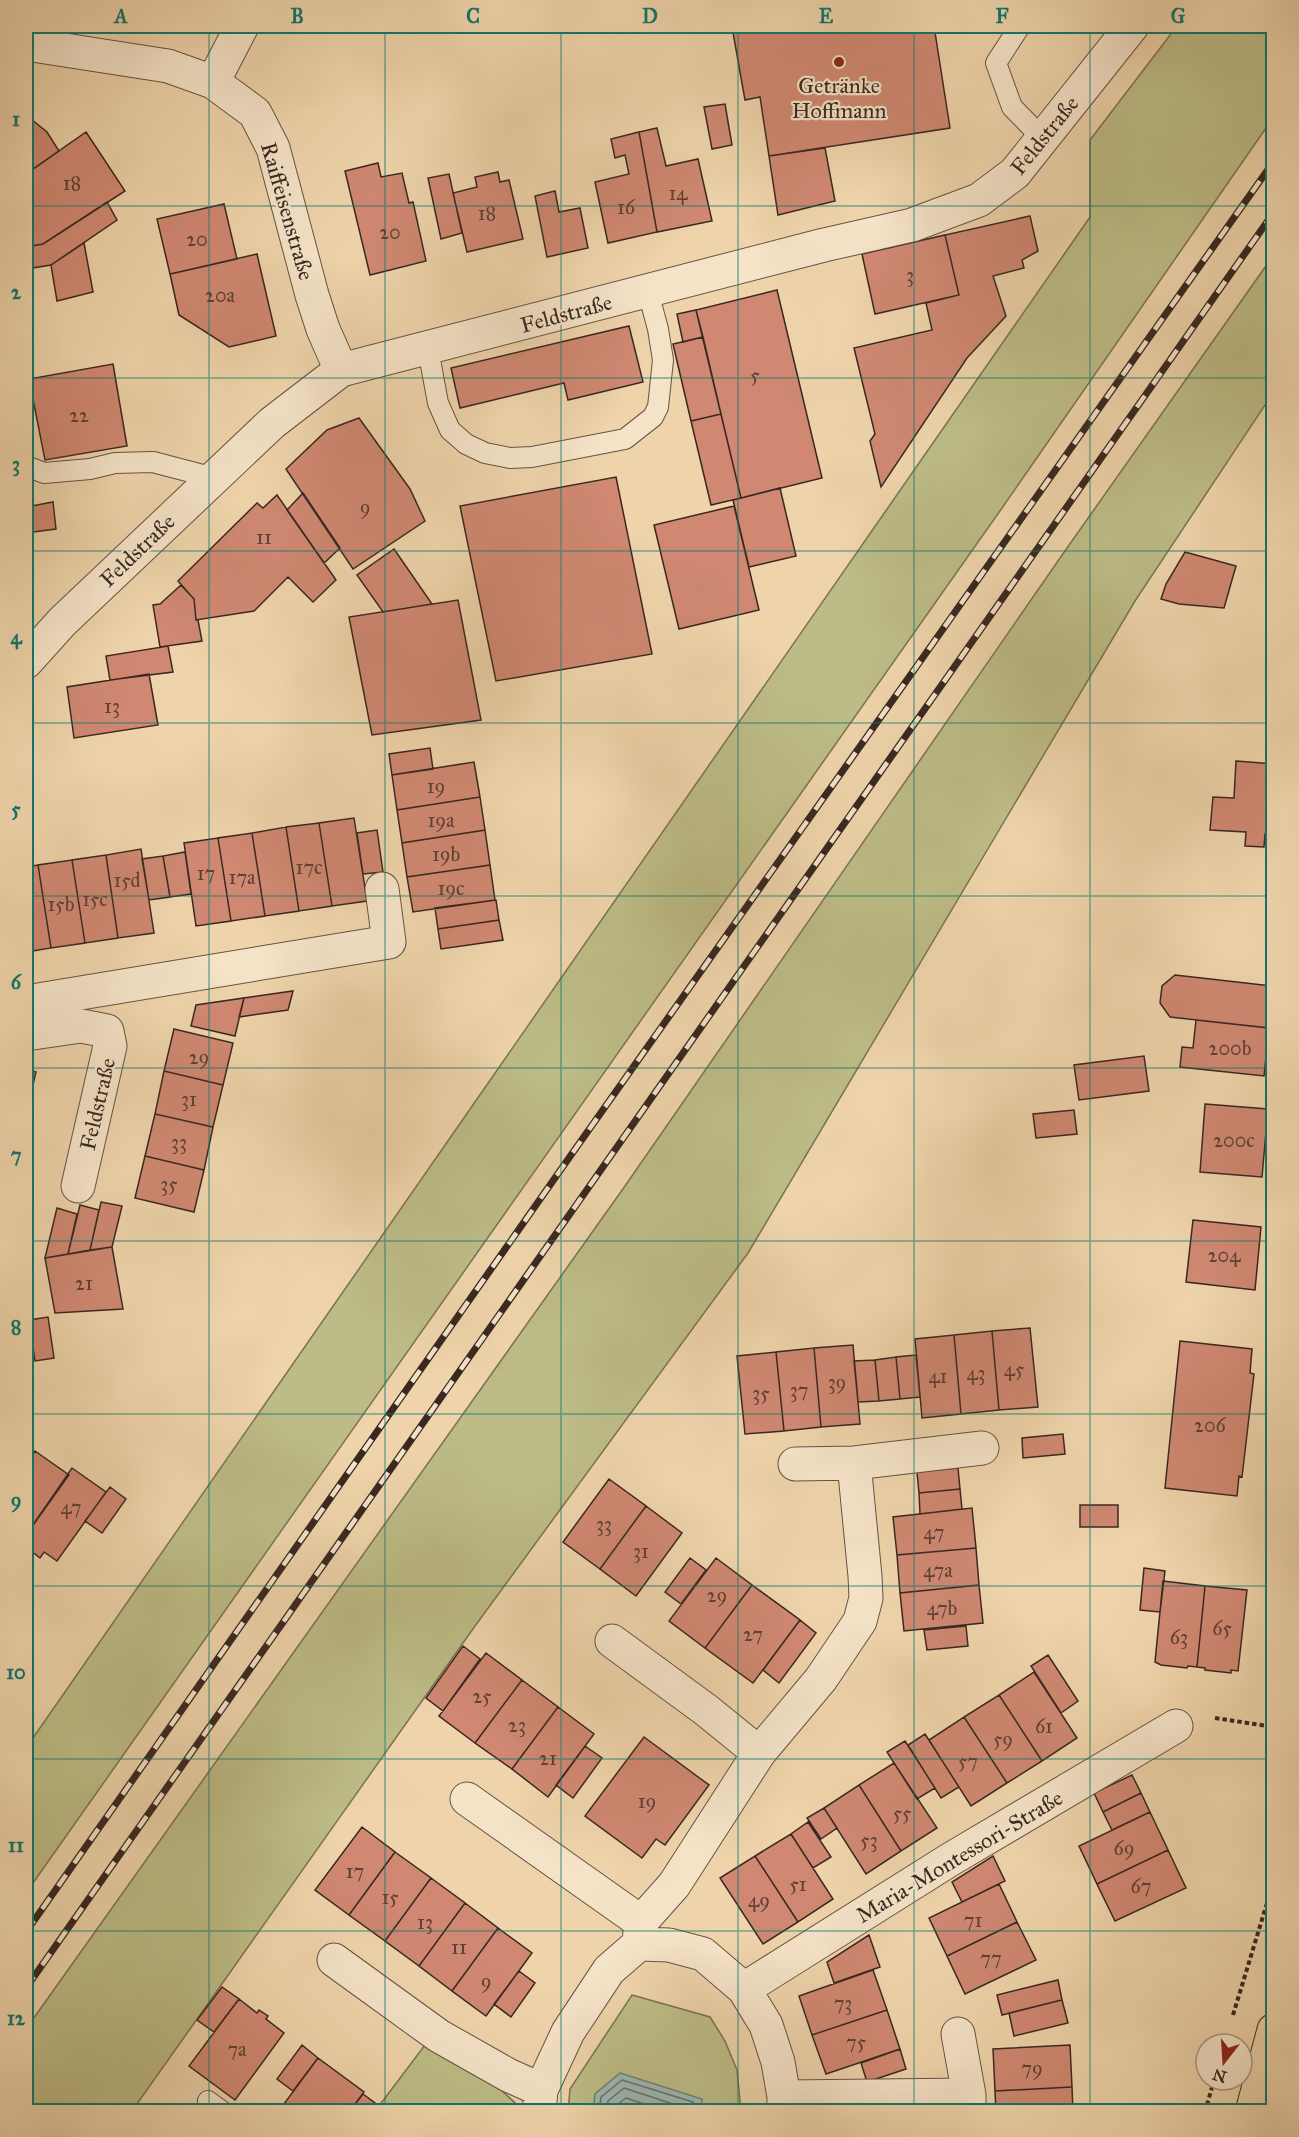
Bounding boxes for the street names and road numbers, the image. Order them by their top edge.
street label: Feldstraße [1004,90,1084,180]
street label: Raiffeisenstraße [255,139,320,283]
street label: Feldstraße [517,288,615,339]
street label: Feldstraße [94,508,180,593]
street label: Feldstraße [74,1055,121,1153]
street label: Maria-Montessori-Straße [851,1784,1067,1929]

